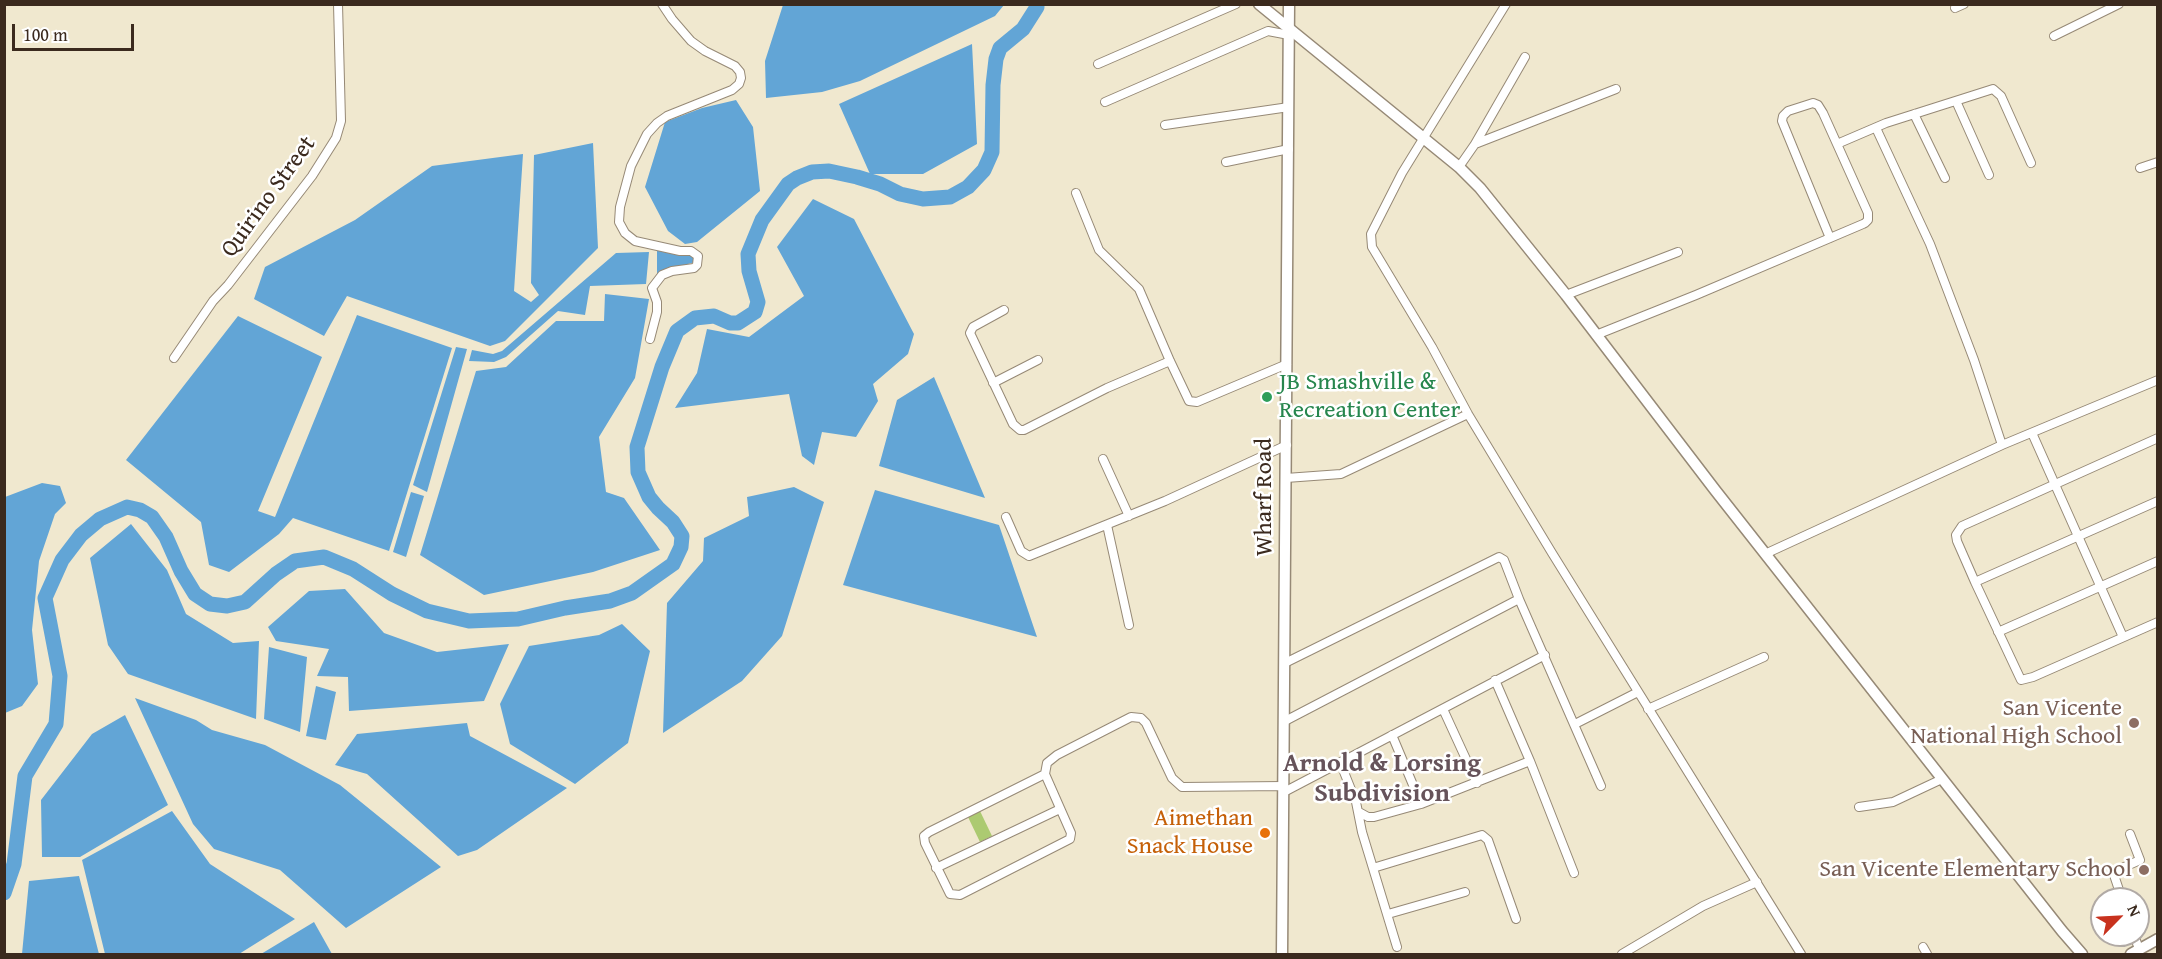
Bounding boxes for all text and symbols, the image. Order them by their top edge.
scale bar [15,12,136,50]
text: 100 m [23,21,68,48]
street label: Quirino Street [215,131,323,263]
place label: JB Smashville & Recreation Center [1279,369,1460,425]
marker: JB Smashville & Recreation Center [1260,390,1274,404]
street label: Wharf Road [1251,438,1279,556]
place label: San Vicente National High School [1911,695,2122,751]
marker: San Vicente National High School [2127,716,2141,730]
district label: Arnold & Lorsing Subdivision [1283,748,1481,810]
place label: Aimethan Snack House [1127,805,1253,861]
marker: Aimethan Snack House [1258,826,1272,840]
place label: San Vicente Elementary School [1819,856,2132,884]
marker: San Vicente Elementary School [2137,863,2151,877]
north arrow [2090,887,2150,947]
text: N [2121,901,2148,920]

